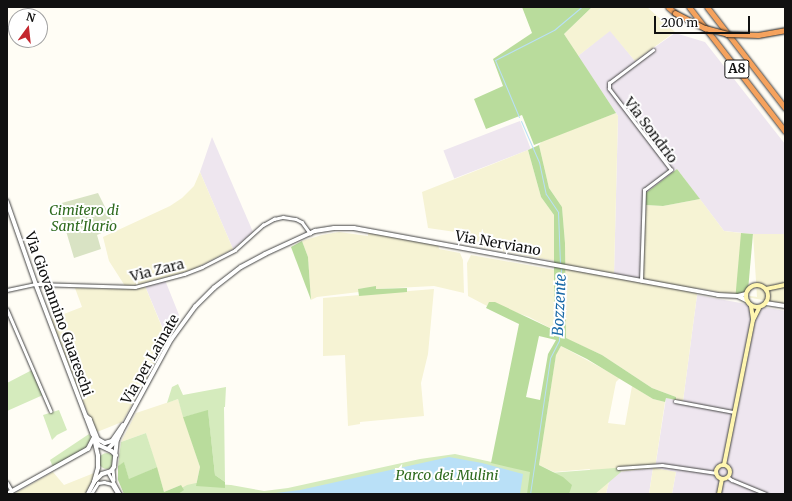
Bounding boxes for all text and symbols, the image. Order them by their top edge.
north arrow [8,8,48,48]
scale bar [656,8,752,34]
text: N [25,9,37,25]
text: 200 m [661,15,698,30]
road number: A8 [724,58,750,80]
street label: Via Sondrio [621,94,681,166]
park label: Cimitero di Sant'Ilario [49,202,119,234]
street label: Via Nerviano [454,227,542,259]
street label: Via Giovannino Guareschi [21,230,97,398]
street label: Via Zara [128,255,186,285]
water label: Bozzente [548,273,570,337]
street label: Via per Lainate [118,311,182,407]
park label: Parco dei Mulini [396,467,498,483]

